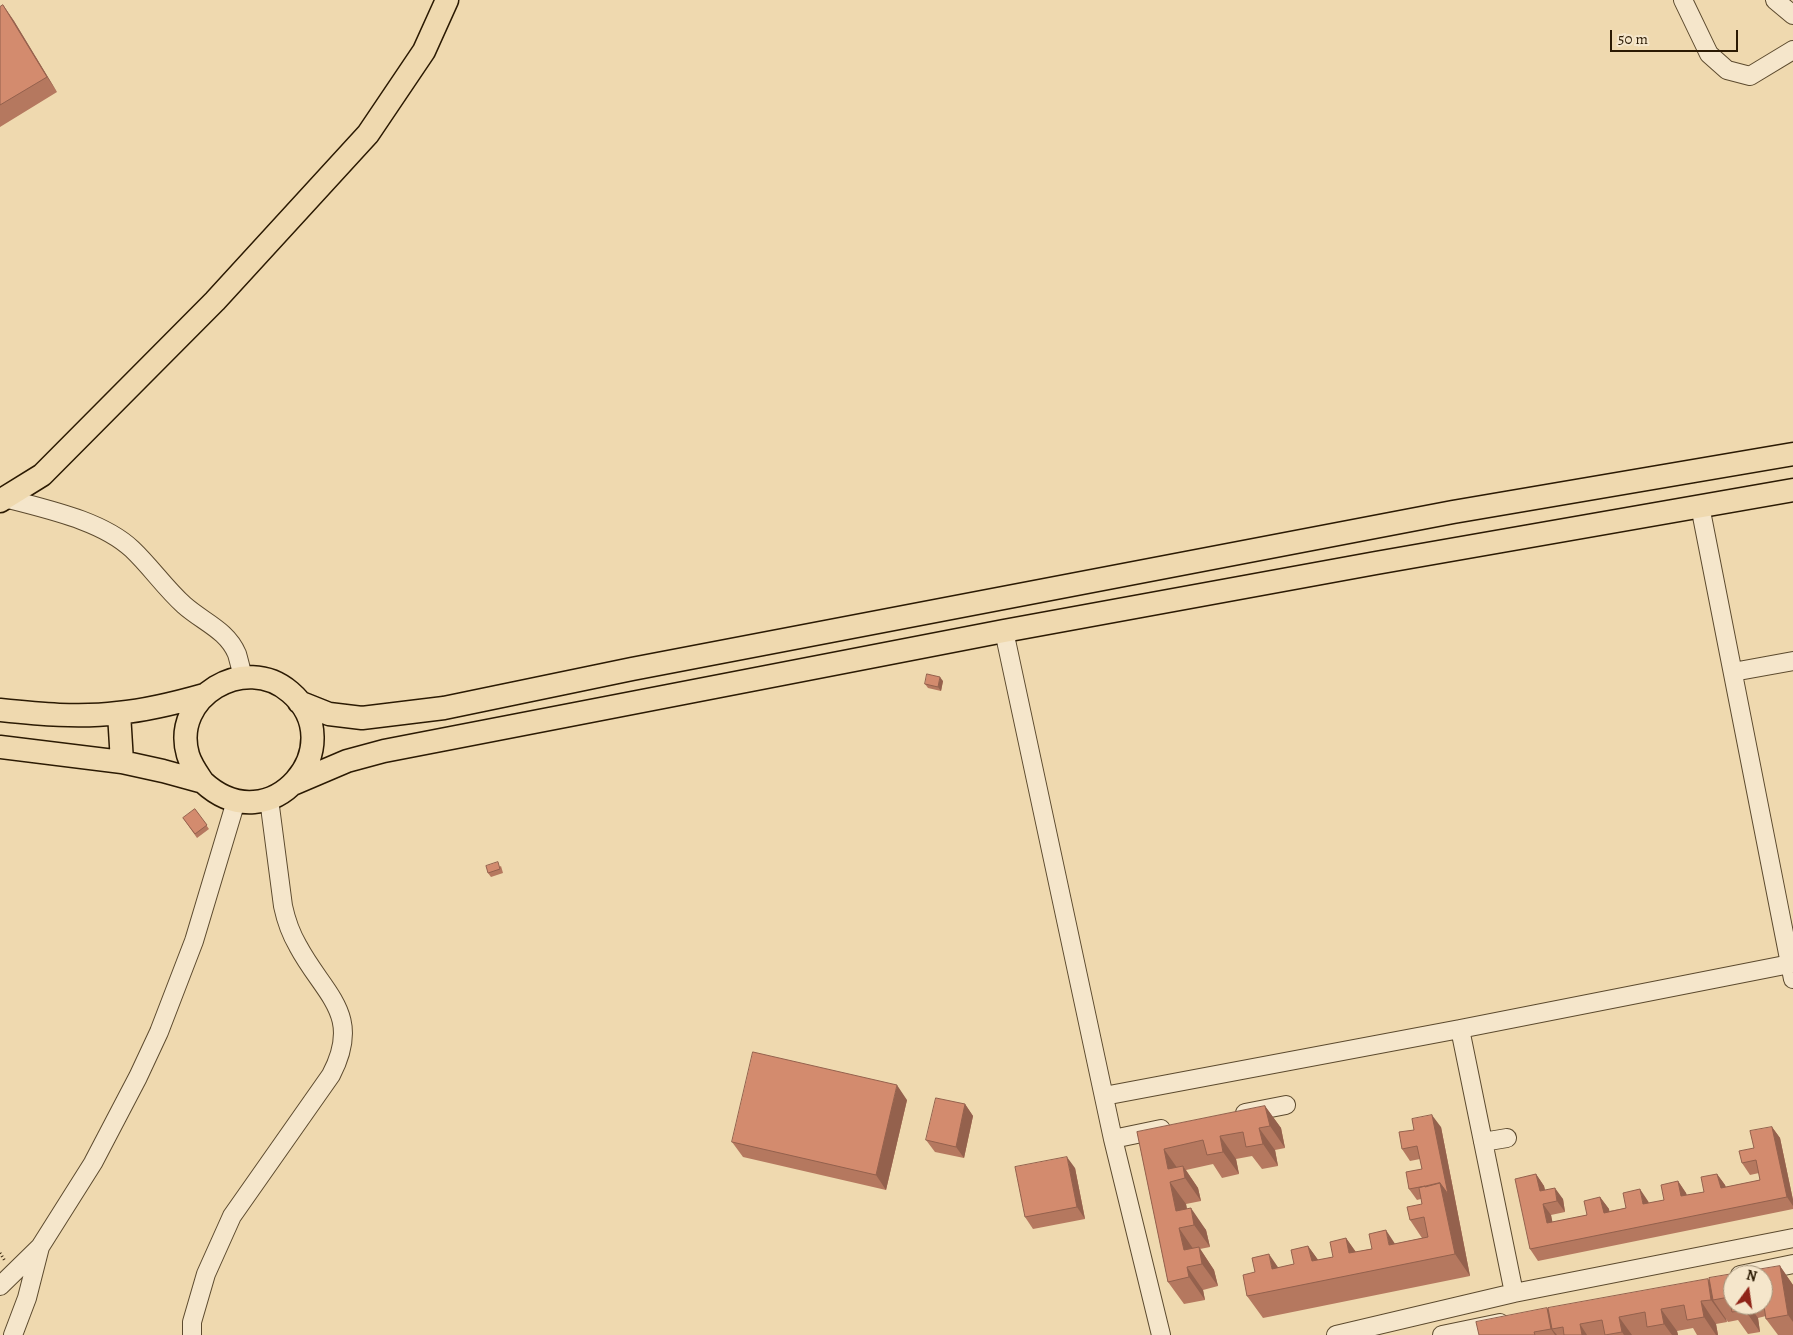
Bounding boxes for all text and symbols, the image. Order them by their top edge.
scale bar [1613,20,1740,52]
text: 50 m [1618,29,1648,49]
north arrow [1723,1265,1773,1315]
text: N [1744,1265,1759,1286]

